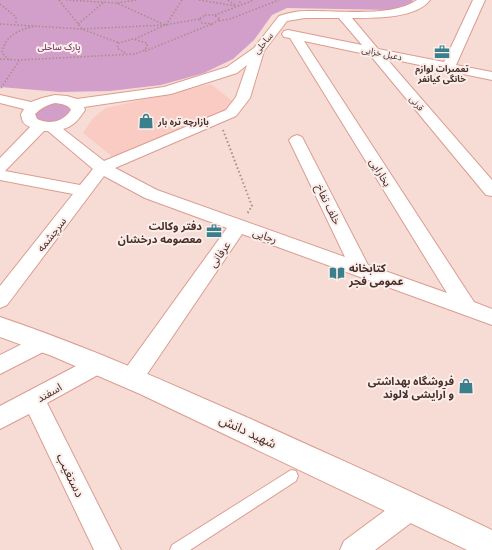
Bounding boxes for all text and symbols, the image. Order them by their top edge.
street label: ساحلی [250,30,276,56]
park label: پارک ساحلی [38,40,81,53]
street label: دعبل خزایی [361,42,403,64]
office icon: تعمیرات لوازم خانگی کیانفر [433,43,451,61]
place label: تعمیرات لوازم خانگی کیانفر [415,62,469,85]
street label: قرنی [407,93,427,113]
shop icon: بازارچه تره بار [137,112,155,130]
place label: بازارچه تره بار [157,115,209,128]
street label: بخارایی [366,155,396,189]
street label: خلف تفاخ [312,181,346,228]
street label: سرچشمه [33,213,70,255]
place label: دفتر وکالت معصومه درخشان [118,218,202,246]
office icon: دفتر وکالت معصومه درخشان [205,222,223,240]
street label: رجایی [251,224,279,246]
street label: عرفانی [205,238,234,270]
place label: کتابخانه عمومی فجر [348,260,404,288]
library icon: کتابخانه عمومی فجر [328,264,346,282]
place label: فروشگاه بهداشتی و آرایشی لالوند [368,373,454,401]
shop icon: فروشگاه بهداشتی و آرایشی لالوند [457,377,475,395]
street label: اسفند [34,379,64,405]
street label: شهید دانش [216,410,280,452]
street label: دستغیب [53,450,89,500]

